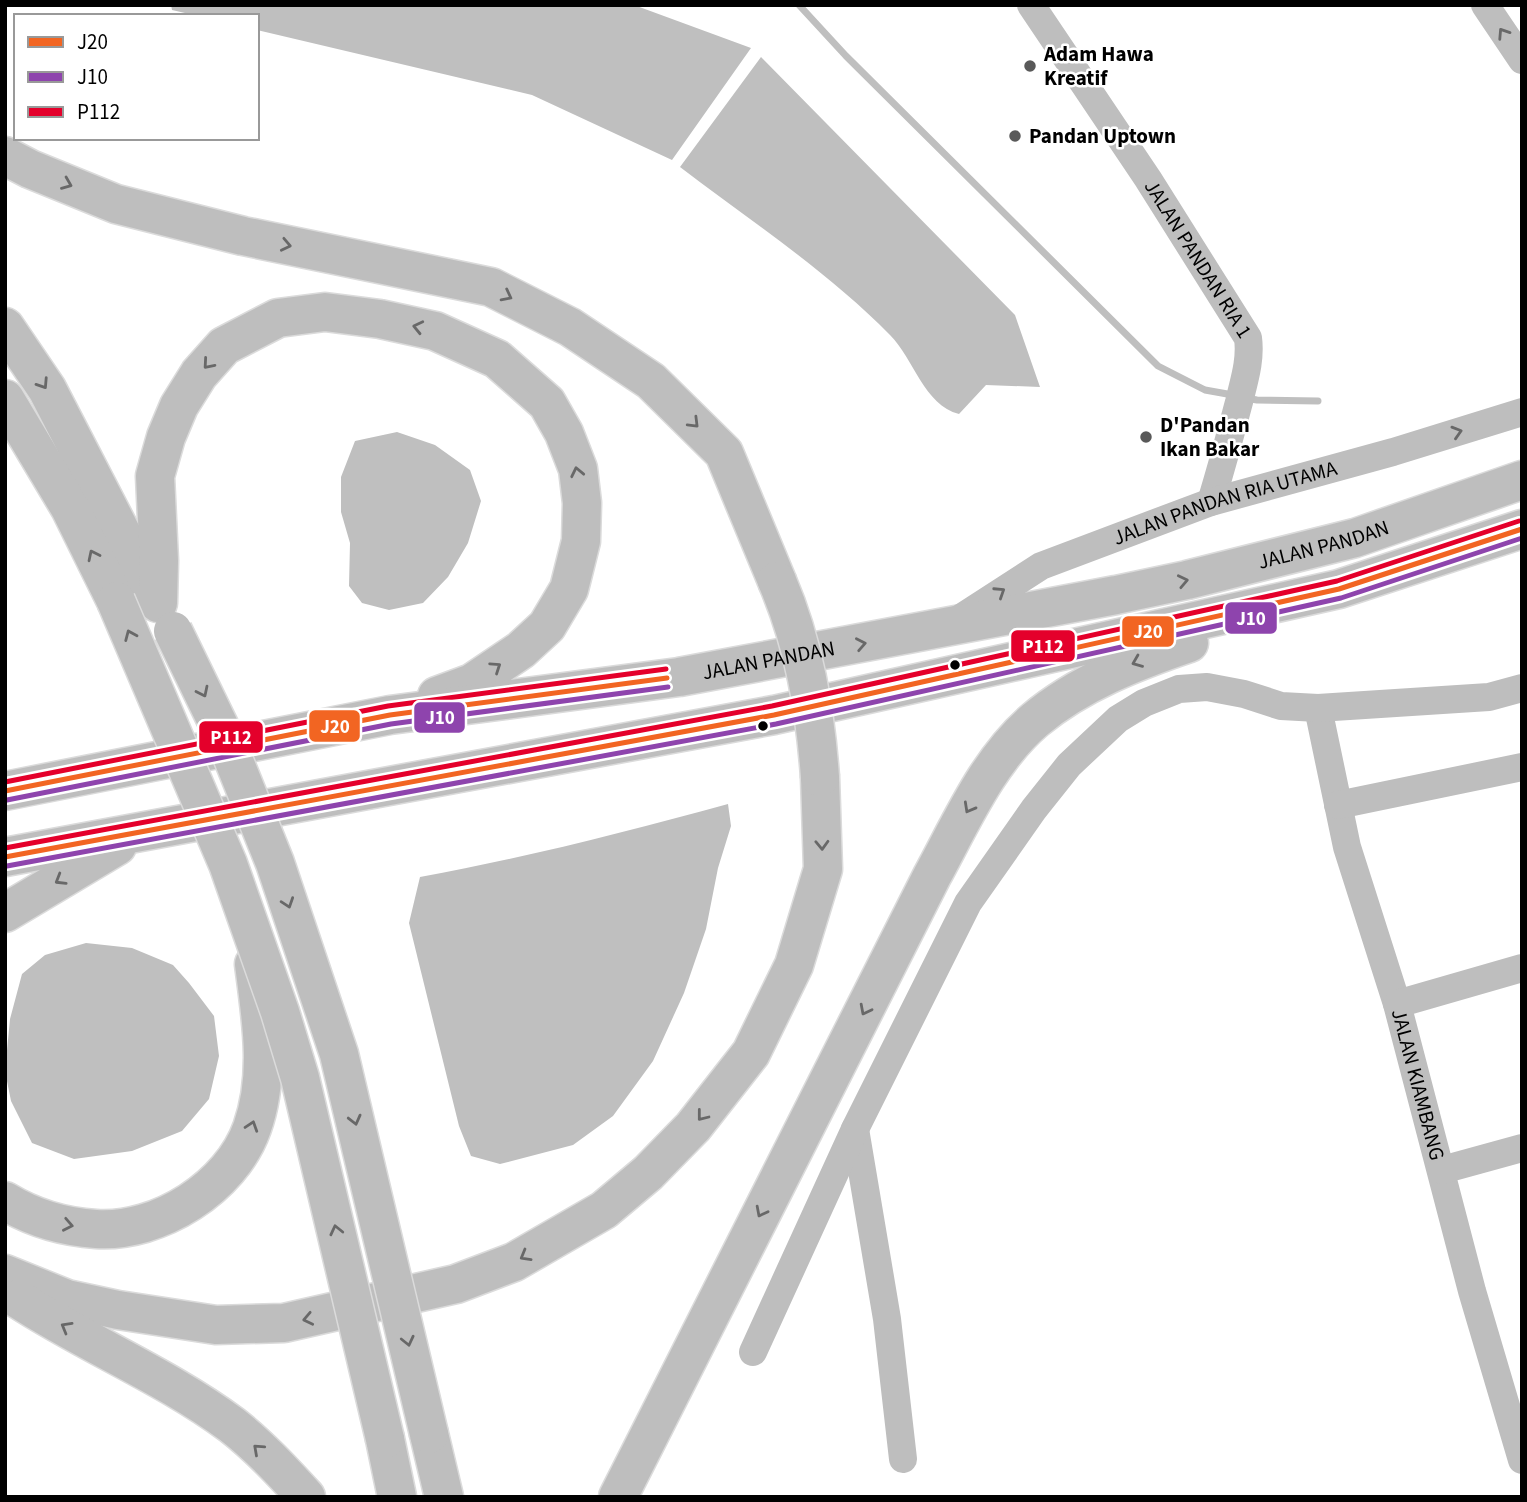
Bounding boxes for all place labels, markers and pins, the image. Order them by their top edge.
place label: Adam Hawa Kreatif [1043,39,1154,93]
marker: Adam Hawa Kreatif [1022,58,1038,74]
place label: Pandan Uptown [1029,121,1176,151]
marker: Pandan Uptown [1007,128,1023,144]
place label: D'Pandan Ikan Bakar [1160,410,1260,464]
marker: D'Pandan Ikan Bakar [1138,429,1154,445]
unlabelled marker [948,658,962,672]
unlabelled marker [756,719,770,733]

